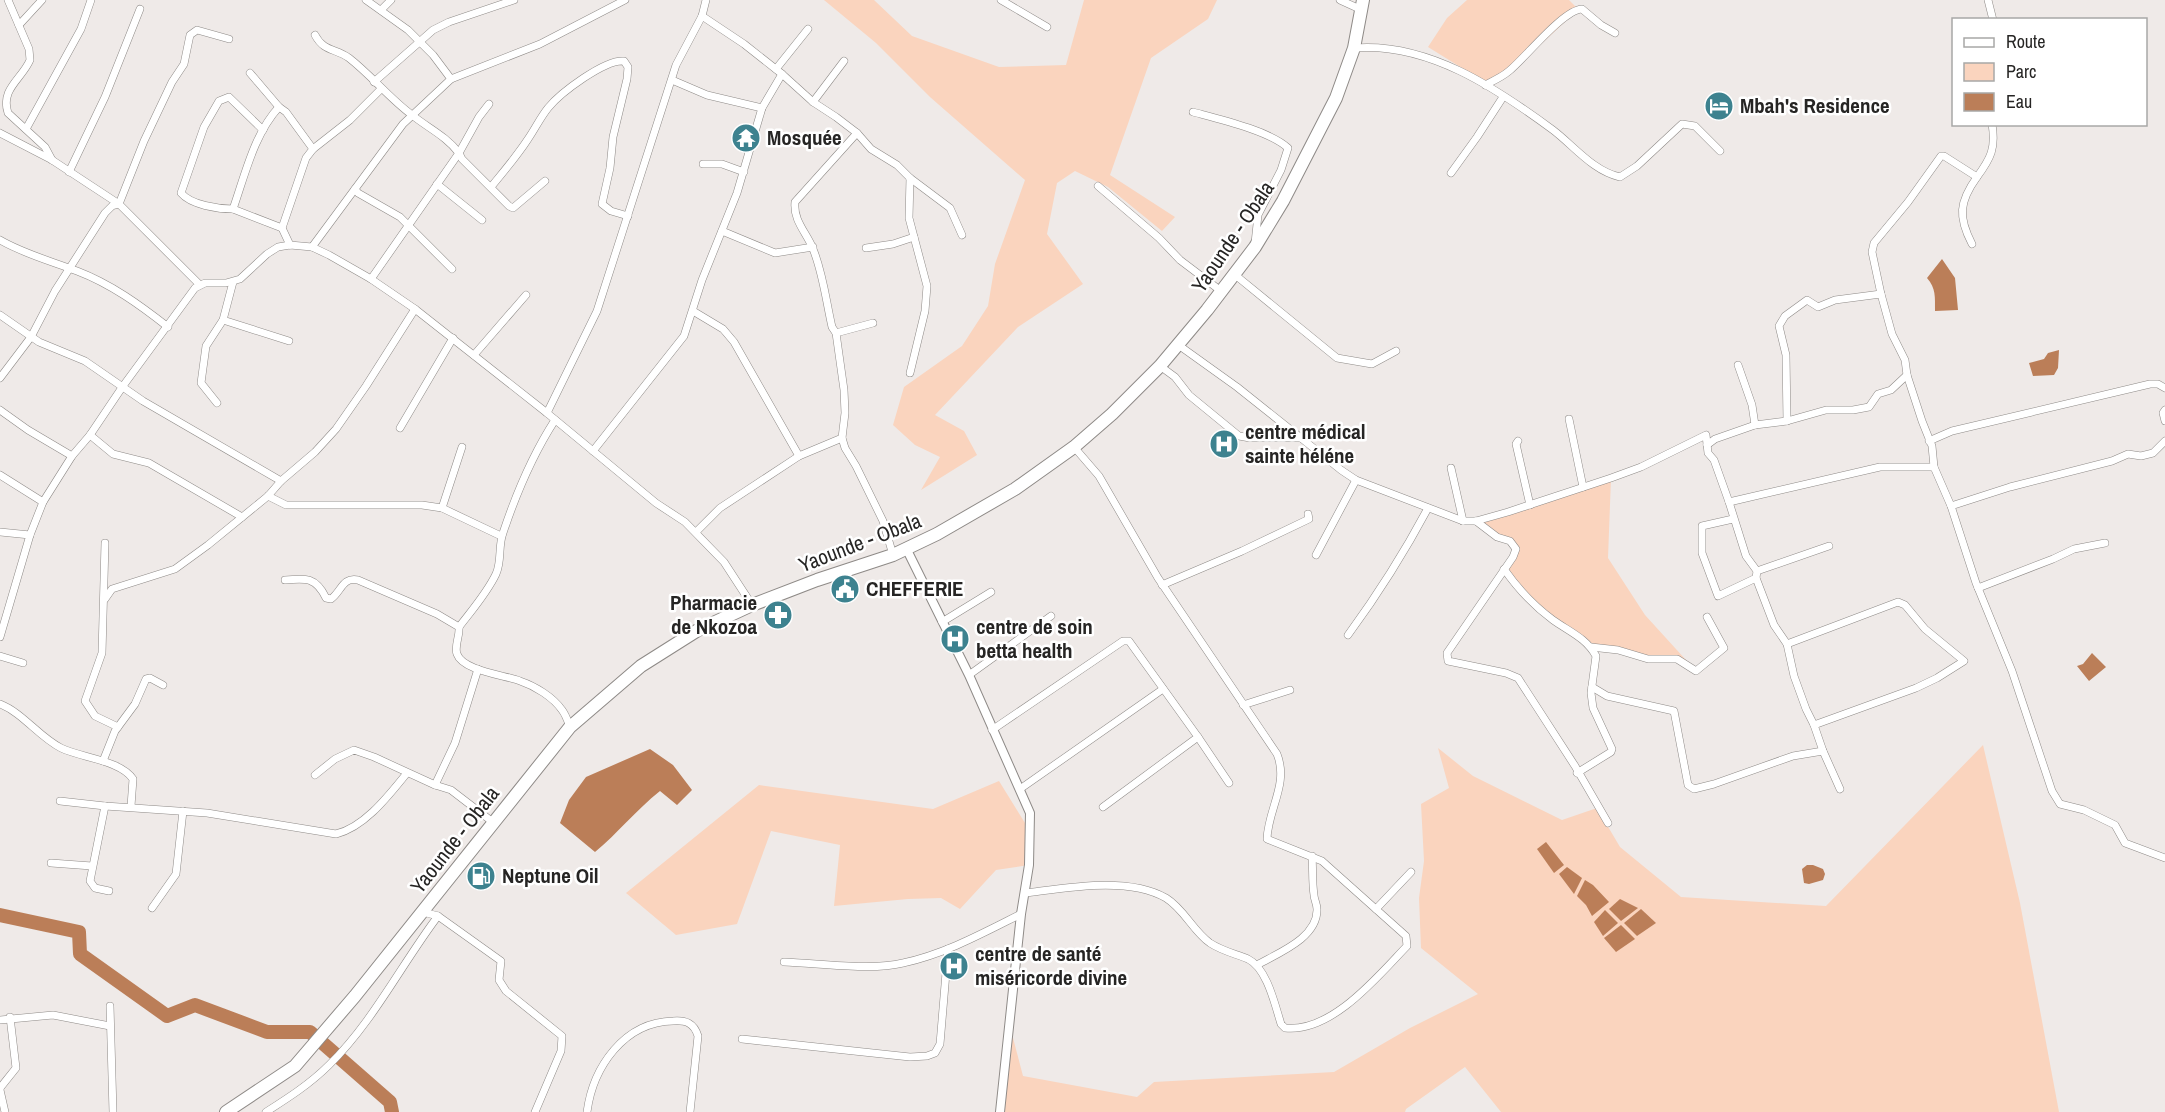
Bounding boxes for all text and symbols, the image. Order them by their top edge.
legend [1952,18,2147,126]
text: Route [2006,29,2045,54]
text: Parc [2006,59,2036,84]
text: Eau [2006,89,2032,114]
hotel icon: Mbah's Residence [1703,90,1735,122]
place label: Mbah's Residence [1740,91,1890,120]
temple icon: Mosquée [730,122,762,154]
place label: Mosquée [767,123,842,152]
street label: Yaounde - Obala [1185,175,1281,298]
place label: centre médical sainte héléne [1245,417,1366,470]
hospital icon: centre médical sainte héléne [1208,428,1240,460]
street label: Yaounde - Obala [794,506,926,579]
public building icon: CHEFFERIE [829,573,861,605]
place label: CHEFFERIE [866,574,964,603]
place label: Pharmacie de Nkozoa [670,588,757,641]
pharmacy icon: Pharmacie de Nkozoa [762,599,794,631]
place label: centre de soin betta health [976,612,1093,665]
hospital icon: centre de soin betta health [939,623,971,655]
street label: Yaounde - Obala [403,780,506,899]
fuel station icon: Neptune Oil [465,860,497,892]
place label: Neptune Oil [502,861,599,890]
place label: centre de santé miséricorde divine [975,939,1127,992]
hospital icon: centre de santé miséricorde divine [938,950,970,982]

